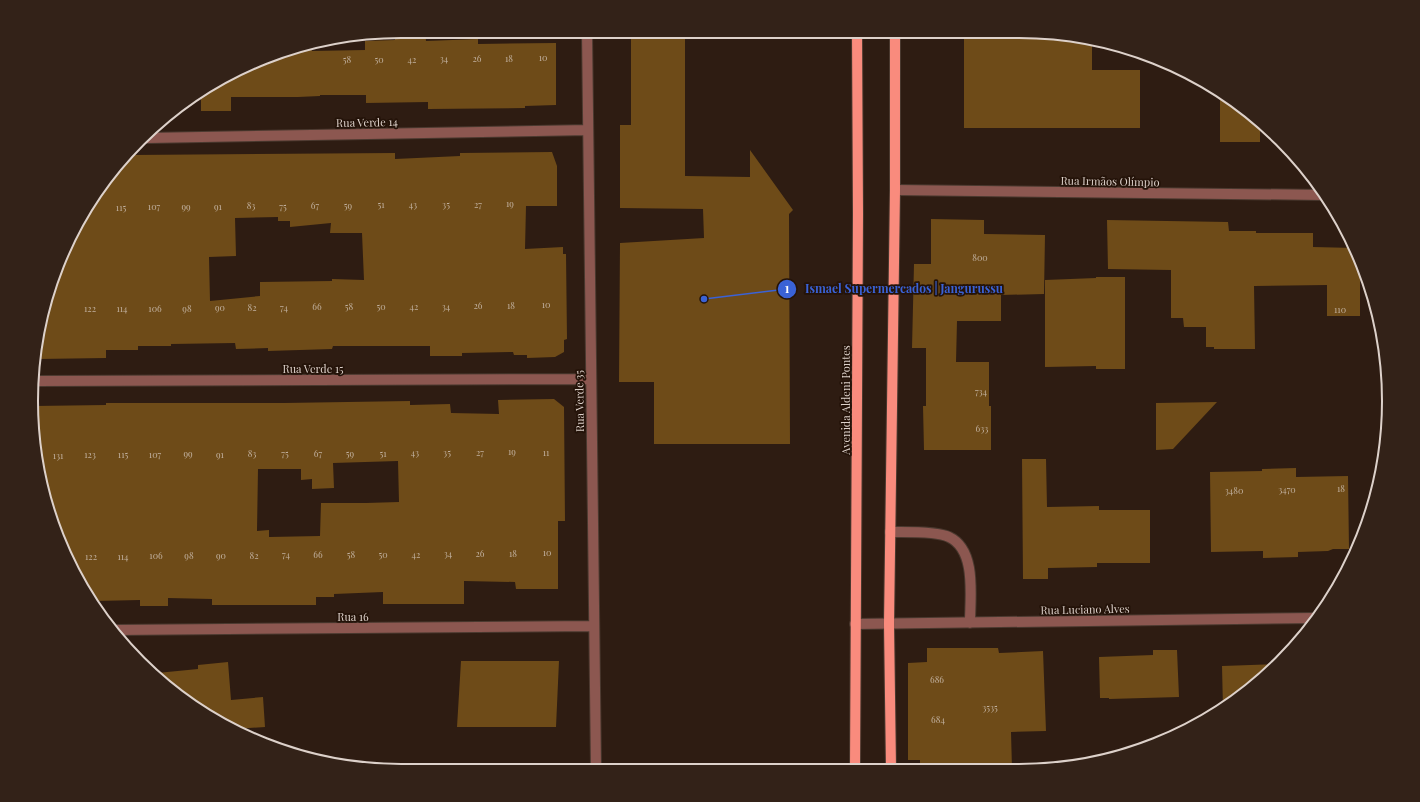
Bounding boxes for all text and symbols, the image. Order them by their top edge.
house number: 10 [539,51,547,63]
house number: 34 [440,52,449,64]
house number: 26 [473,52,482,64]
house number: 18 [505,52,513,64]
house number: 58 [343,53,352,65]
house number: 50 [374,53,384,65]
house number: 42 [408,53,416,65]
street label: Rua Verde 14 [336,114,399,130]
street label: Rua Irmãos Olímpio [1060,173,1160,189]
house number: 19 [506,197,514,209]
house number: 51 [377,198,385,210]
house number: 43 [409,198,417,210]
house number: 35 [442,198,450,210]
house number: 27 [474,198,482,210]
house number: 83 [247,199,255,211]
house number: 67 [311,199,319,211]
house number: 59 [344,199,353,211]
house number: 107 [148,200,161,212]
house number: 99 [181,200,191,212]
house number: 91 [214,200,223,212]
house number: 75 [279,200,287,212]
house number: 115 [116,201,126,213]
house number: 800 [972,251,988,263]
callout: Ismael Supermercados | Jangurussu [777,277,1011,301]
text: 1 [785,280,790,296]
text: Ismael Supermercados | Jangurussu [805,280,1004,296]
house number: 10 [542,298,550,310]
house number: 26 [474,299,483,311]
house number: 18 [507,299,515,311]
house number: 66 [312,300,322,312]
house number: 58 [345,300,354,312]
house number: 50 [376,300,386,312]
house number: 42 [410,300,418,312]
house number: 34 [442,300,451,312]
house number: 90 [215,301,225,313]
house number: 82 [248,301,257,313]
house number: 74 [280,301,288,313]
house number: 122 [84,302,96,314]
house number: 114 [116,302,128,314]
house number: 106 [148,302,162,314]
house number: 98 [182,302,192,314]
house number: 110 [1334,303,1346,315]
street label: Avenida Aldeni Pontes [838,345,853,456]
street label: Rua Verde 15 [283,361,344,376]
street label: Rua Verde 35 [571,369,587,432]
house number: 734 [975,385,988,397]
house number: 633 [976,422,988,434]
house number: 19 [508,445,516,457]
house number: 43 [411,446,419,458]
house number: 35 [443,446,451,458]
house number: 27 [476,446,484,458]
house number: 11 [543,446,550,458]
house number: 99 [183,447,193,459]
house number: 83 [248,447,256,459]
house number: 75 [281,447,289,459]
house number: 67 [314,447,322,459]
house number: 59 [346,447,355,459]
house number: 51 [379,447,387,459]
house number: 123 [84,448,96,460]
house number: 115 [118,448,128,460]
house number: 107 [149,448,162,460]
house number: 91 [216,448,225,460]
house number: 131 [53,449,64,461]
house number: 18 [1337,482,1345,494]
house number: 3470 [1278,483,1296,495]
house number: 3480 [1225,484,1243,496]
house number: 10 [543,546,551,558]
house number: 34 [444,547,453,559]
house number: 26 [476,547,485,559]
house number: 18 [509,547,517,559]
house number: 74 [282,548,290,560]
house number: 66 [313,548,323,560]
house number: 58 [347,548,356,560]
house number: 50 [378,548,388,560]
house number: 42 [412,548,420,560]
house number: 106 [149,549,163,561]
house number: 98 [184,549,194,561]
house number: 90 [216,549,226,561]
house number: 82 [250,549,259,561]
house number: 122 [85,550,97,562]
house number: 114 [117,550,129,562]
street label: Rua Luciano Alves [1040,601,1130,617]
street label: Rua 16 [337,609,369,624]
house number: 686 [930,673,944,685]
house number: 3535 [982,701,998,713]
house number: 684 [931,713,945,725]

